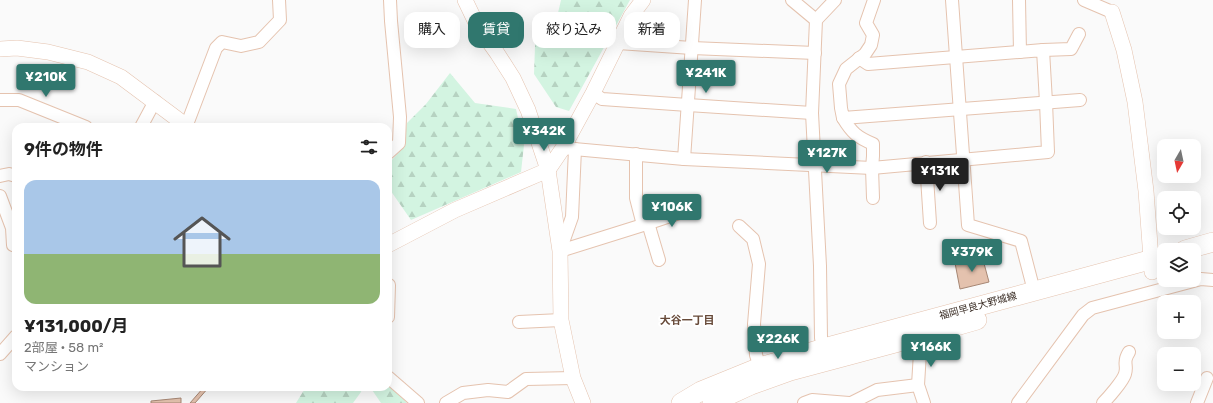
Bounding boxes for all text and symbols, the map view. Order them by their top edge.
chip: 購入 [404,12,460,48]
chip: 賃貸 [468,12,524,48]
chip: 絞り込み [532,12,616,48]
chip: 新着 [624,12,680,48]
pin: ¥241K [678,60,734,94]
pin: ¥210K [18,64,74,98]
text: ¥241K [686,65,726,80]
text: ¥210K [25,69,67,84]
pin: ¥342K [516,118,572,152]
text: ¥342K [522,123,566,138]
icon: filters [358,136,380,158]
text: 9件の物件 [24,139,103,159]
north arrow [1157,139,1201,183]
map controls [1157,139,1201,391]
pin: ¥127K [799,140,855,174]
text: ¥127K [807,145,847,160]
pin: ¥131K [912,158,968,192]
text: ¥131K [921,163,959,178]
button: locate [1157,191,1201,235]
pin: ¥106K [644,194,700,228]
text: ¥106K [651,199,693,214]
icon: home [166,206,238,278]
pin: ¥379K [944,239,1000,273]
button: layers [1157,243,1201,287]
text: ¥379K [951,244,993,259]
street label: 福岡早良大野城線 [938,290,1018,322]
button: + [1157,295,1201,339]
district label: 大谷一丁目 [660,314,715,327]
text: ¥131,000/月 [24,316,129,336]
pin: ¥226K [750,326,806,360]
text: ¥226K [757,331,799,346]
pin: ¥166K [903,334,959,368]
text: ¥166K [911,339,951,354]
text: 2部屋 · 58 m² [24,340,103,355]
button: − [1157,347,1201,391]
text: マンション [24,359,89,374]

